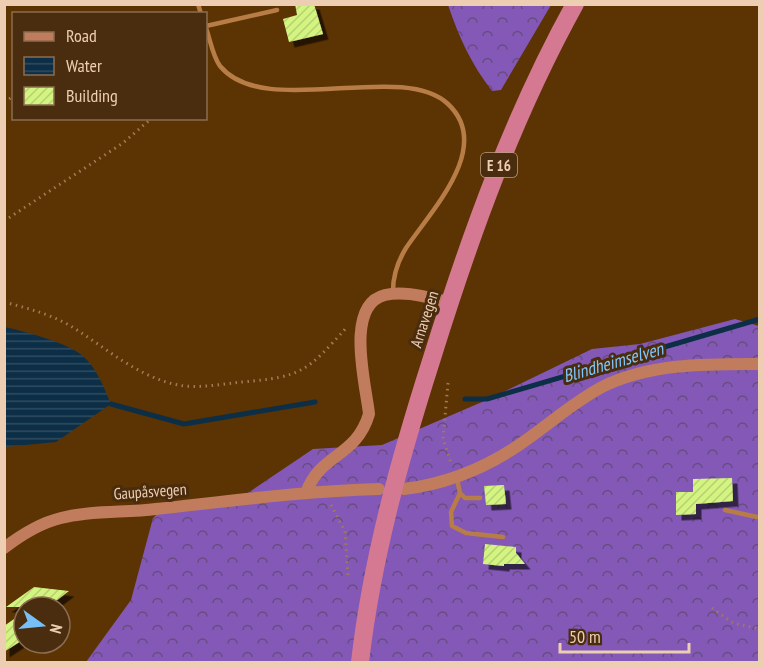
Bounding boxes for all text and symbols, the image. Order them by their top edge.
legend [12,12,207,120]
text: Road [66,24,97,47]
text: Water [66,54,102,77]
text: Building [66,84,118,107]
road number: E 16 [481,153,517,177]
street label: Arnavegen [405,288,443,350]
water label: Blindheimselven [560,336,667,387]
street label: Gaupåsvegen [113,478,187,504]
north arrow [12,595,72,655]
scale bar [560,616,689,654]
text: N [46,622,67,636]
text: 50 m [569,625,601,648]

